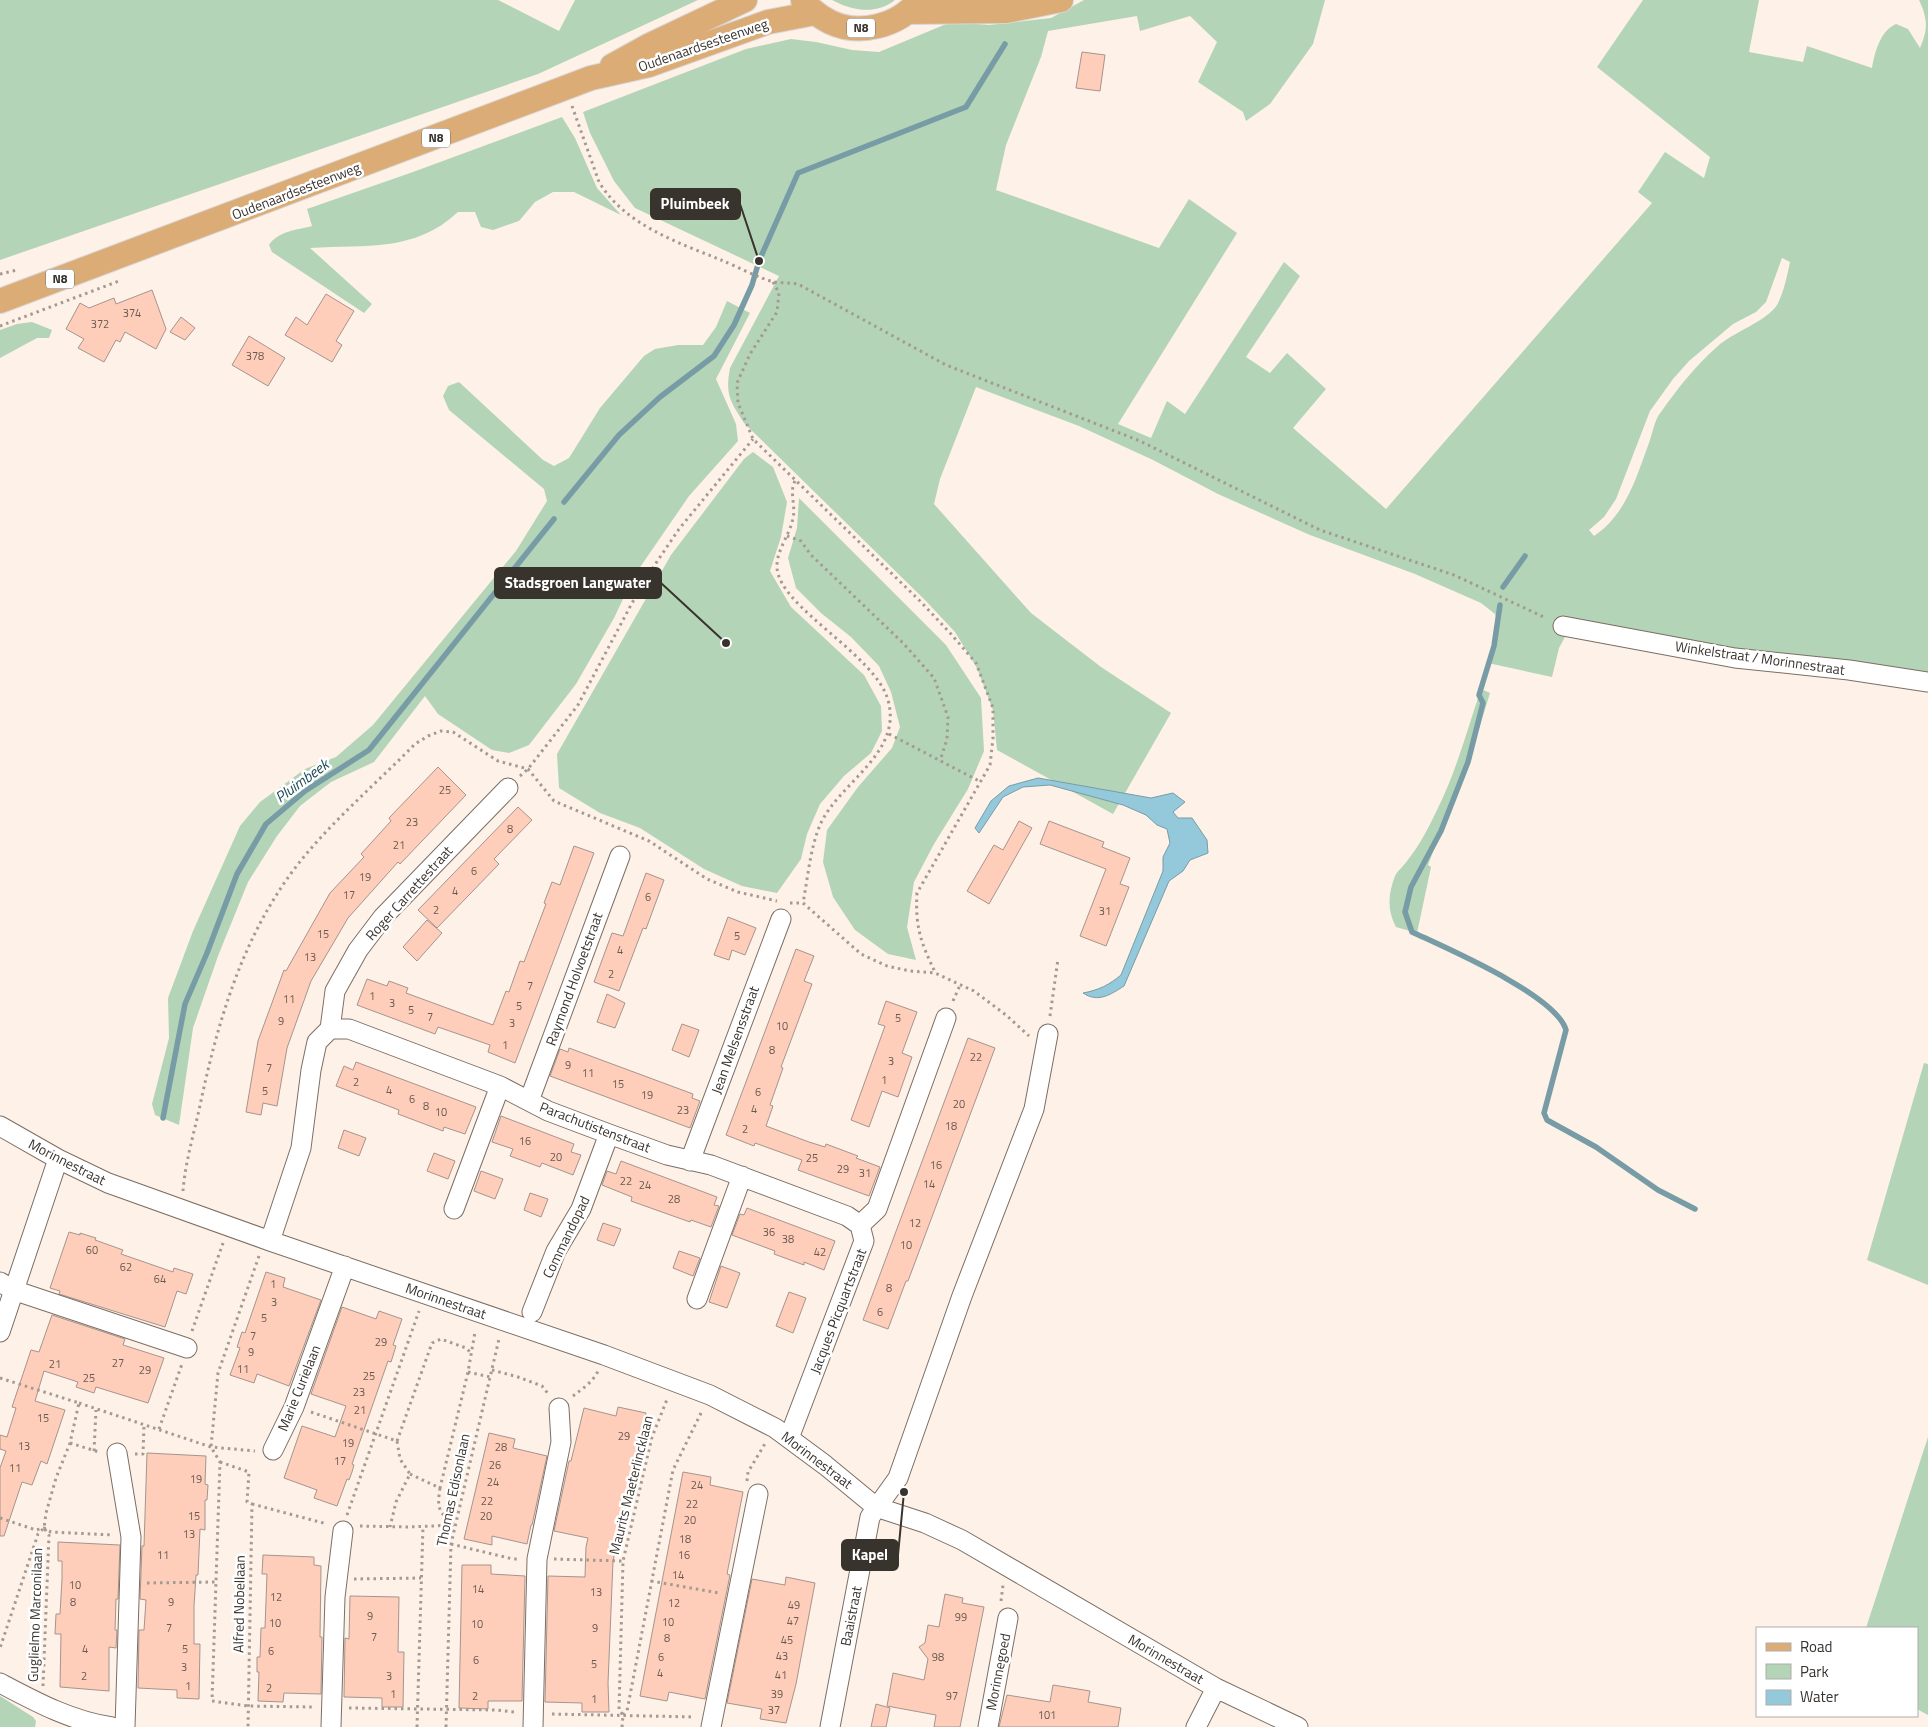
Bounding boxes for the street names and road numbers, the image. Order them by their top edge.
street label: Oudenaardsesteenweg [635,12,771,77]
road number: N8 [847,18,875,38]
road number: N8 [422,128,450,148]
street label: Oudenaardsesteenweg [228,156,363,225]
road number: N8 [46,270,74,288]
street label: Winkelstraat / Morinnestraat [1674,635,1846,680]
street label: Roger Carrettestraat [360,840,457,945]
street label: Raymond Holvoetstraat [540,909,607,1048]
street label: Jean Melsensstraat [705,983,764,1097]
street label: Parachutistenstraat [537,1096,654,1157]
street label: Morinnestraat [25,1133,110,1190]
street label: Commandopad [537,1192,595,1282]
street label: Jacques Picquartstraat [804,1245,871,1377]
street label: Morinnestraat [403,1277,490,1324]
street label: Marie Curielaan [272,1341,325,1434]
street label: Maurits Maeterlincklaan [603,1413,658,1557]
street label: Morinnestraat [777,1426,857,1493]
street label: Thomas Edisonlaan [430,1432,475,1548]
street label: Guglielmo Marconilaan [22,1548,47,1682]
street label: Alfred Nobellaan [227,1555,250,1653]
street label: Baaistraat [834,1584,867,1648]
street label: Morinnestraat [1124,1628,1208,1689]
street label: Morinnegoed [980,1632,1015,1712]

